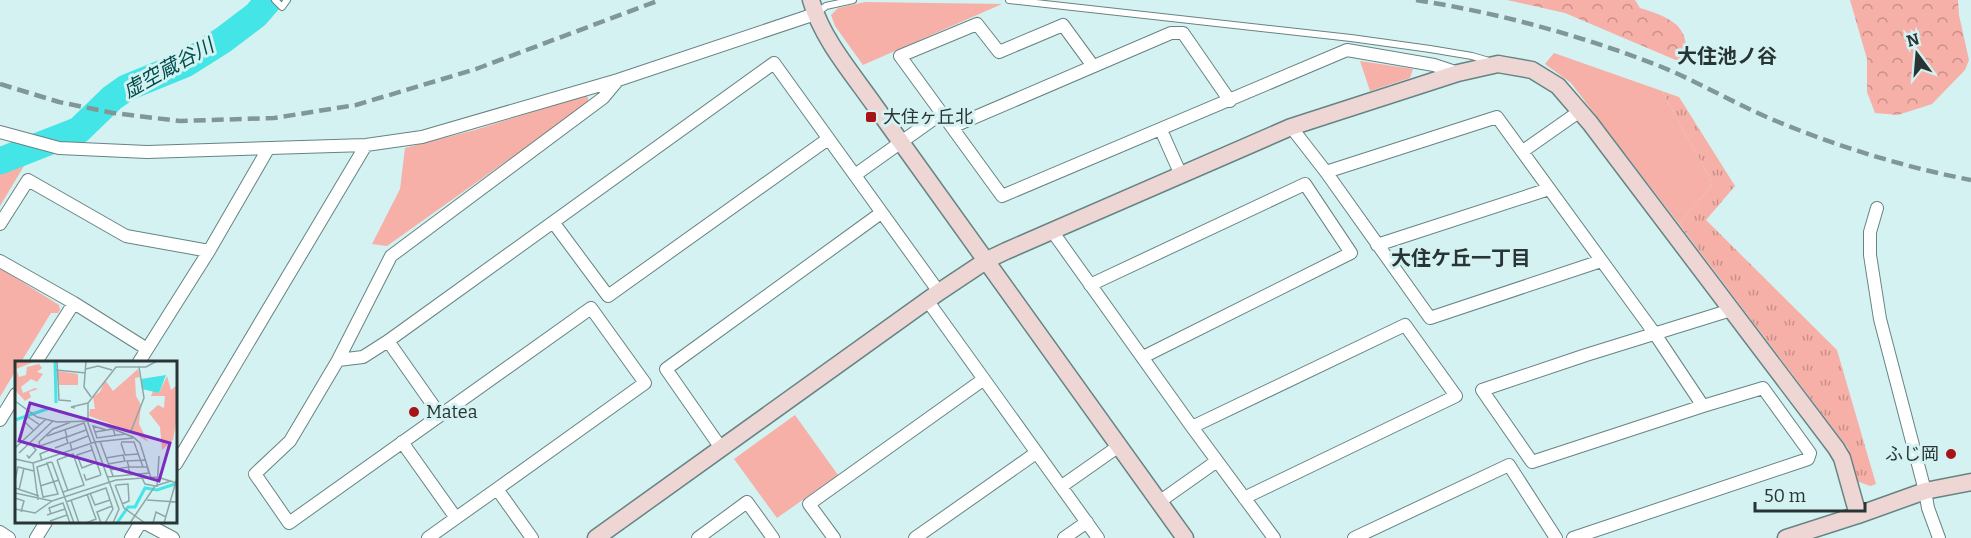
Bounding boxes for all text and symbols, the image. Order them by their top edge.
north arrow [1887,24,1947,84]
text: N [1904,29,1922,51]
water label: 虚空蔵谷川 [118,32,219,103]
district label: 大住池ノ谷 [1677,44,1777,68]
place label: 大住ヶ丘北 [883,106,973,128]
marker: 大住ヶ丘北 [864,110,878,124]
district label: 大住ケ丘一丁目 [1391,246,1531,270]
inset map [15,361,177,523]
place label: Matea [426,401,478,423]
marker: Matea [407,405,421,419]
place label: ふじ岡 [1885,443,1939,465]
marker: ふじ岡 [1944,447,1958,461]
scale bar [1755,475,1864,513]
text: 50 m [1764,485,1806,507]

